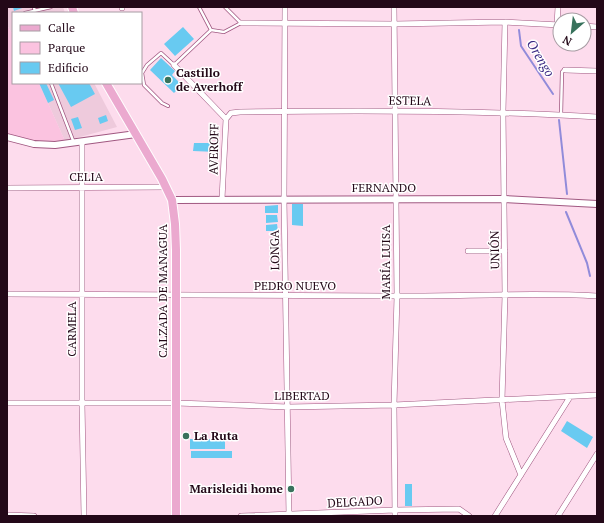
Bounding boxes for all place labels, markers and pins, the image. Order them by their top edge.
place label: Castillo de Averhoff [176,65,244,94]
marker: Castillo de Averhoff [163,75,173,85]
place label: La Ruta [194,428,239,443]
marker: La Ruta [181,431,191,441]
place label: Marisleidi home [189,481,284,496]
marker: Marisleidi home [286,484,296,494]

